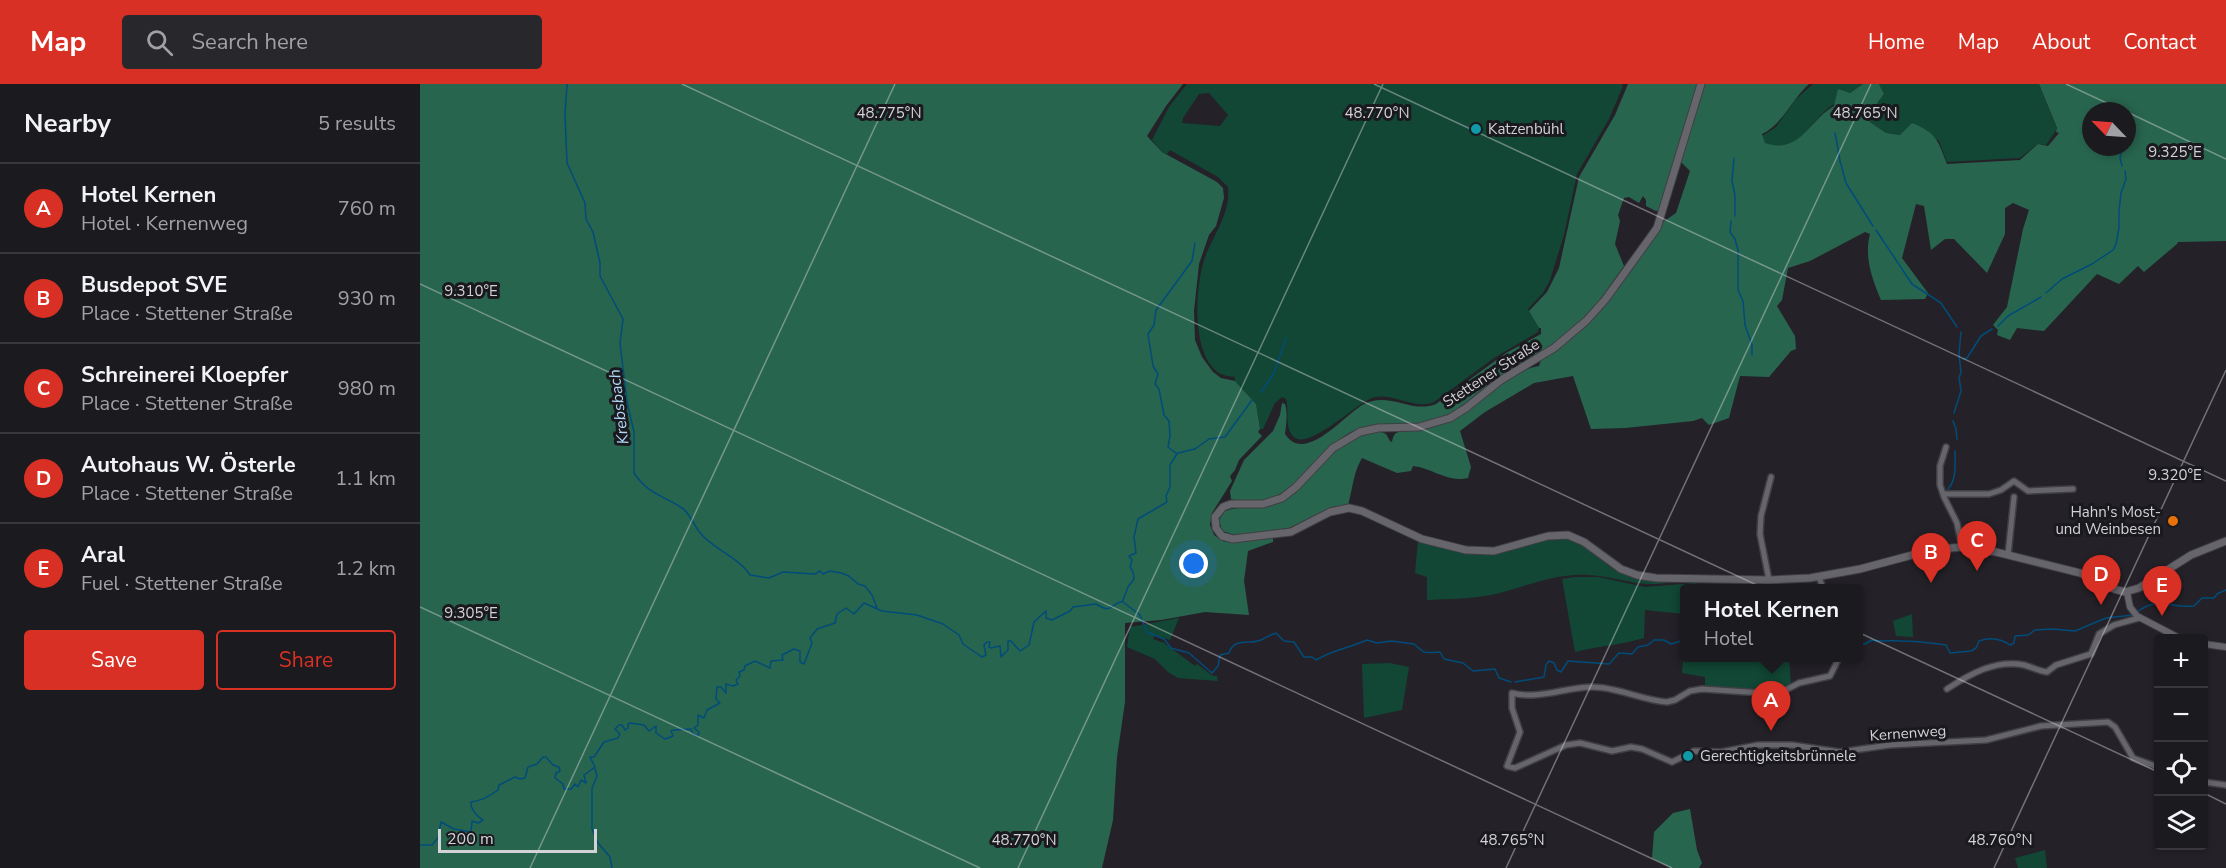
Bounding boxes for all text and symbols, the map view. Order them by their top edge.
search box [122,15,542,69]
text: Map [30,23,86,61]
icon: search [143,26,176,59]
text: Search here [191,27,308,57]
text: Home [1868,28,1925,56]
text: Map [1958,28,1999,56]
text: About [2032,28,2090,56]
text: Contact [2123,28,2196,56]
north arrow [2082,102,2136,156]
text: 48.775°N [856,103,922,123]
text: 48.770°N [1344,103,1410,123]
text: 48.765°N [1832,103,1898,123]
text: Nearby [24,106,111,141]
text: 5 results [318,110,396,137]
place label: Katzenbühl [1488,119,1565,139]
marker: Katzenbühl [1469,122,1483,136]
text: 9.325°E [2148,142,2202,162]
text: Hotel Kernen [81,180,216,210]
text: A [36,195,51,222]
text: 760 m [338,195,396,222]
text: Hotel · Kernenweg [81,210,248,237]
text: Busdepot SVE [81,270,227,300]
text: 9.310°E [444,281,498,301]
text: B [37,285,50,312]
text: 930 m [338,285,396,312]
text: Place · Stettener Straße [81,300,293,327]
street label: Stettener Straße [1439,334,1543,412]
text: Schreinerei Kloepfer [81,360,288,390]
water label: Krebsbach [603,368,635,446]
text: C [37,375,50,402]
text: 980 m [338,375,396,402]
text: Place · Stettener Straße [81,390,293,417]
text: Autohaus W. Österle [81,450,296,480]
text: D [36,465,51,492]
text: 1.1 km [335,465,396,492]
text: 9.320°E [2148,465,2202,485]
text: Place · Stettener Straße [81,480,293,507]
place label: Hahn's Most- und Weinbesen [2055,502,2161,539]
marker: Hahn's Most- und Weinbesen [2166,514,2180,528]
pin: C [1958,522,1996,571]
pin: B [1912,534,1950,583]
text: Aral [81,540,125,570]
your location [1179,549,1208,578]
text: E [38,555,49,582]
text: 1.2 km [335,555,396,582]
pin: D [2082,556,2120,605]
pin: E [2142,566,2182,616]
text: Fuel · Stettener Straße [81,570,283,597]
popup [1680,584,1863,662]
text: Hotel Kernen [1704,595,1839,625]
text: 9.305°E [444,603,498,623]
text: Hotel [1704,625,1754,652]
button: Save [24,630,204,690]
button: Share [216,630,396,690]
map controls [2154,634,2208,850]
button: + [2154,634,2208,688]
pin: A [1752,682,1790,731]
button: − [2154,688,2208,742]
street label: Kernenweg [1869,720,1947,746]
button: locate [2154,742,2208,796]
place label: Gerechtigkeitsbrünnele [1700,746,1856,766]
marker: Gerechtigkeitsbrünnele [1681,749,1695,763]
button: layers [2154,796,2208,850]
scale bar [438,826,597,854]
text: 200 m [447,828,494,850]
text: 48.770°N [991,830,1057,850]
text: 48.765°N [1479,830,1545,850]
text: 48.760°N [1967,830,2033,850]

